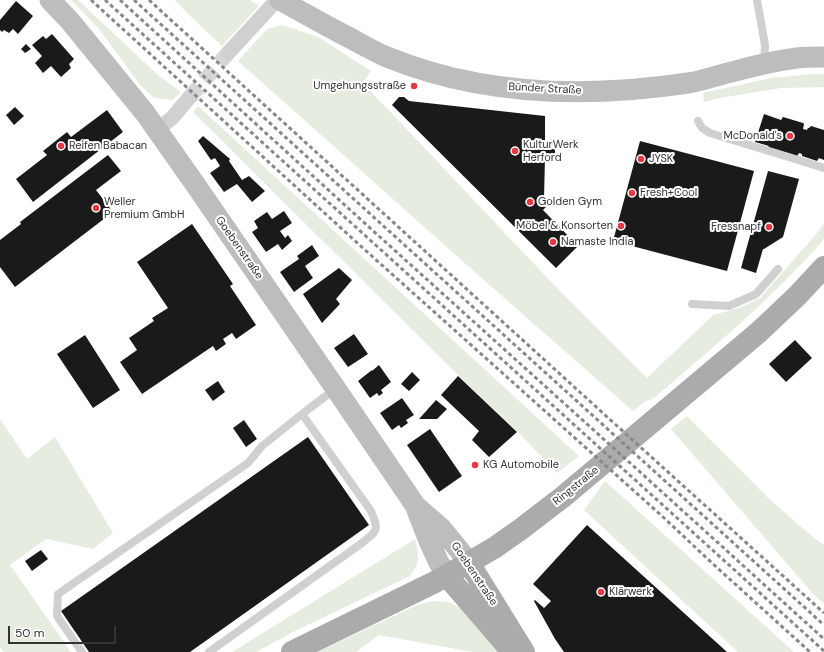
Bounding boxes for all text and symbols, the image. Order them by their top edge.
place label: Umgehungsstraße [313,79,406,93]
street label: Bünder Straße [508,80,582,98]
marker: Umgehungsstraße [409,81,419,91]
place label: McDonald's [723,129,782,143]
marker: McDonald's [785,131,795,141]
place label: KulturWerk Herford [523,138,579,164]
place label: Reifen Babacan [69,139,147,153]
marker: Reifen Babacan [56,141,66,151]
marker: KulturWerk Herford [510,146,520,156]
place label: JYSK [649,152,673,166]
marker: JYSK [636,154,646,164]
place label: Fresh+Cool [640,186,697,200]
marker: Fresh+Cool [627,188,637,198]
place label: Weller Premium GmbH [104,195,184,221]
place label: Golden Gym [538,195,602,209]
marker: Golden Gym [525,197,535,207]
marker: Weller Premium GmbH [91,203,101,213]
street label: Goebenstraße [212,214,266,282]
place label: Möbel & Konsorten [516,219,613,233]
place label: Fressnapf [711,220,761,234]
marker: Möbel & Konsorten [616,221,626,231]
marker: Fressnapf [764,222,774,232]
place label: Namaste India [561,235,633,249]
marker: Namaste India [548,237,558,247]
place label: KG Automobile [483,458,559,472]
marker: KG Automobile [470,460,480,470]
street label: Ringstraße [551,464,601,508]
street label: Goebenstraße [448,540,500,608]
place label: Klärwerk [609,585,652,599]
marker: Klärwerk [596,587,606,597]
scale bar [10,618,118,644]
text: 50 m [15,625,44,641]

